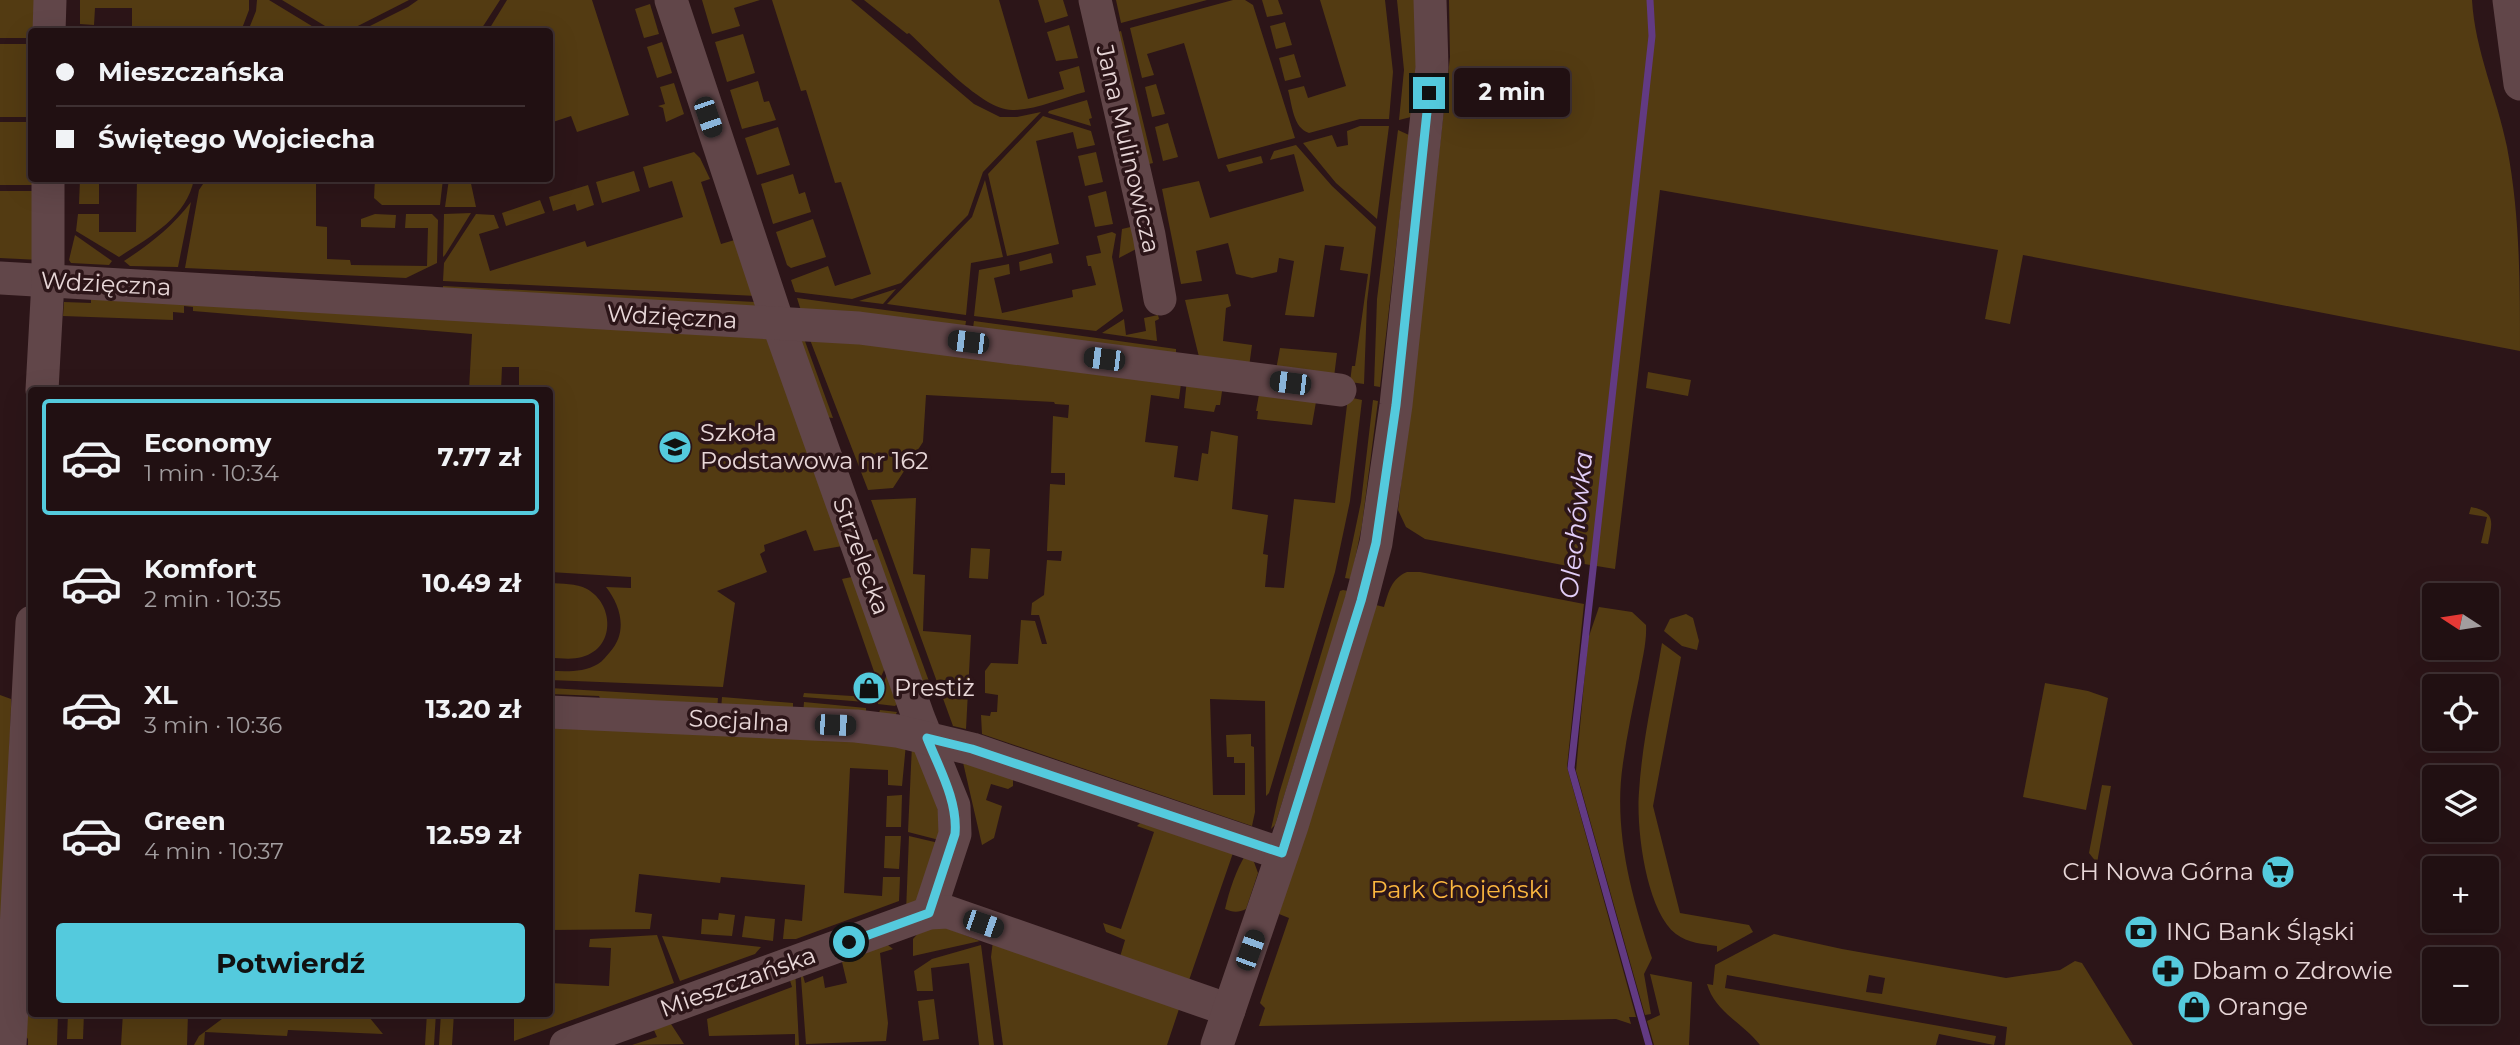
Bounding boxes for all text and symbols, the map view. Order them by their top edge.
street label: Jana Mulinowicza [1090,41,1167,256]
text: Mieszczańska [98,56,285,88]
callout: 2 min [1454,68,1569,118]
route end [1413,77,1445,109]
text: 2 min [1478,78,1546,106]
car [692,94,725,140]
text: Świętego Wojciecha [98,123,375,155]
street label: Wdzięczna [40,266,172,301]
street label: Wdzięczna [606,299,738,334]
car [946,329,991,355]
car [1082,346,1127,372]
car [1268,370,1313,396]
place label: Szkoła Podstawowa nr 162 [700,418,929,475]
icon: car [60,426,123,489]
text: Economy [144,427,271,459]
school or university icon: Szkoła Podstawowa nr 162 [656,428,694,466]
text: 7.77 zł [438,441,521,473]
water label: Olechówka [1552,450,1600,600]
text: 1 min · 10:34 [144,459,279,487]
street label: Strzelecka [827,493,896,619]
icon: car [60,552,123,615]
text: Komfort [144,553,257,585]
text: 10.49 zł [422,567,521,599]
north arrow [2422,583,2499,660]
map controls [2422,583,2499,1024]
text: 2 min · 10:35 [144,585,281,613]
shop icon: Prestiż [850,669,888,707]
place label: Prestiż [894,673,975,702]
button: locate [2422,674,2499,751]
icon: car [60,678,123,741]
text: XL [144,679,178,711]
text: 13.20 zł [425,693,521,725]
street label: Socjalna [688,703,790,738]
text: 3 min · 10:36 [144,711,282,739]
car [814,714,857,736]
button: layers [2422,765,2499,842]
icon: car [60,804,123,867]
text: Green [144,805,226,837]
text: 12.59 zł [426,819,521,851]
text: 4 min · 10:37 [144,837,284,865]
supermarket icon: CH Nowa Górna [2259,853,2297,891]
button: + [2422,856,2499,933]
place label: CH Nowa Górna [2062,857,2254,886]
park label: Park Chojeński [1370,875,1550,904]
car [960,907,1007,941]
bank icon: ING Bank Śląski [2122,913,2160,951]
place label: ING Bank Śląski [2166,917,2355,946]
button: Potwierdź [56,923,525,1003]
route start [833,926,865,958]
car [1233,927,1268,973]
street label: Mieszczańska [656,940,820,1023]
button: − [2422,947,2499,1024]
pharmacy icon: Dbam o Zdrowie [2149,952,2187,990]
place label: Dbam o Zdrowie [2192,956,2393,985]
shop icon: Orange [2175,988,2213,1026]
place label: Orange [2218,992,2308,1021]

